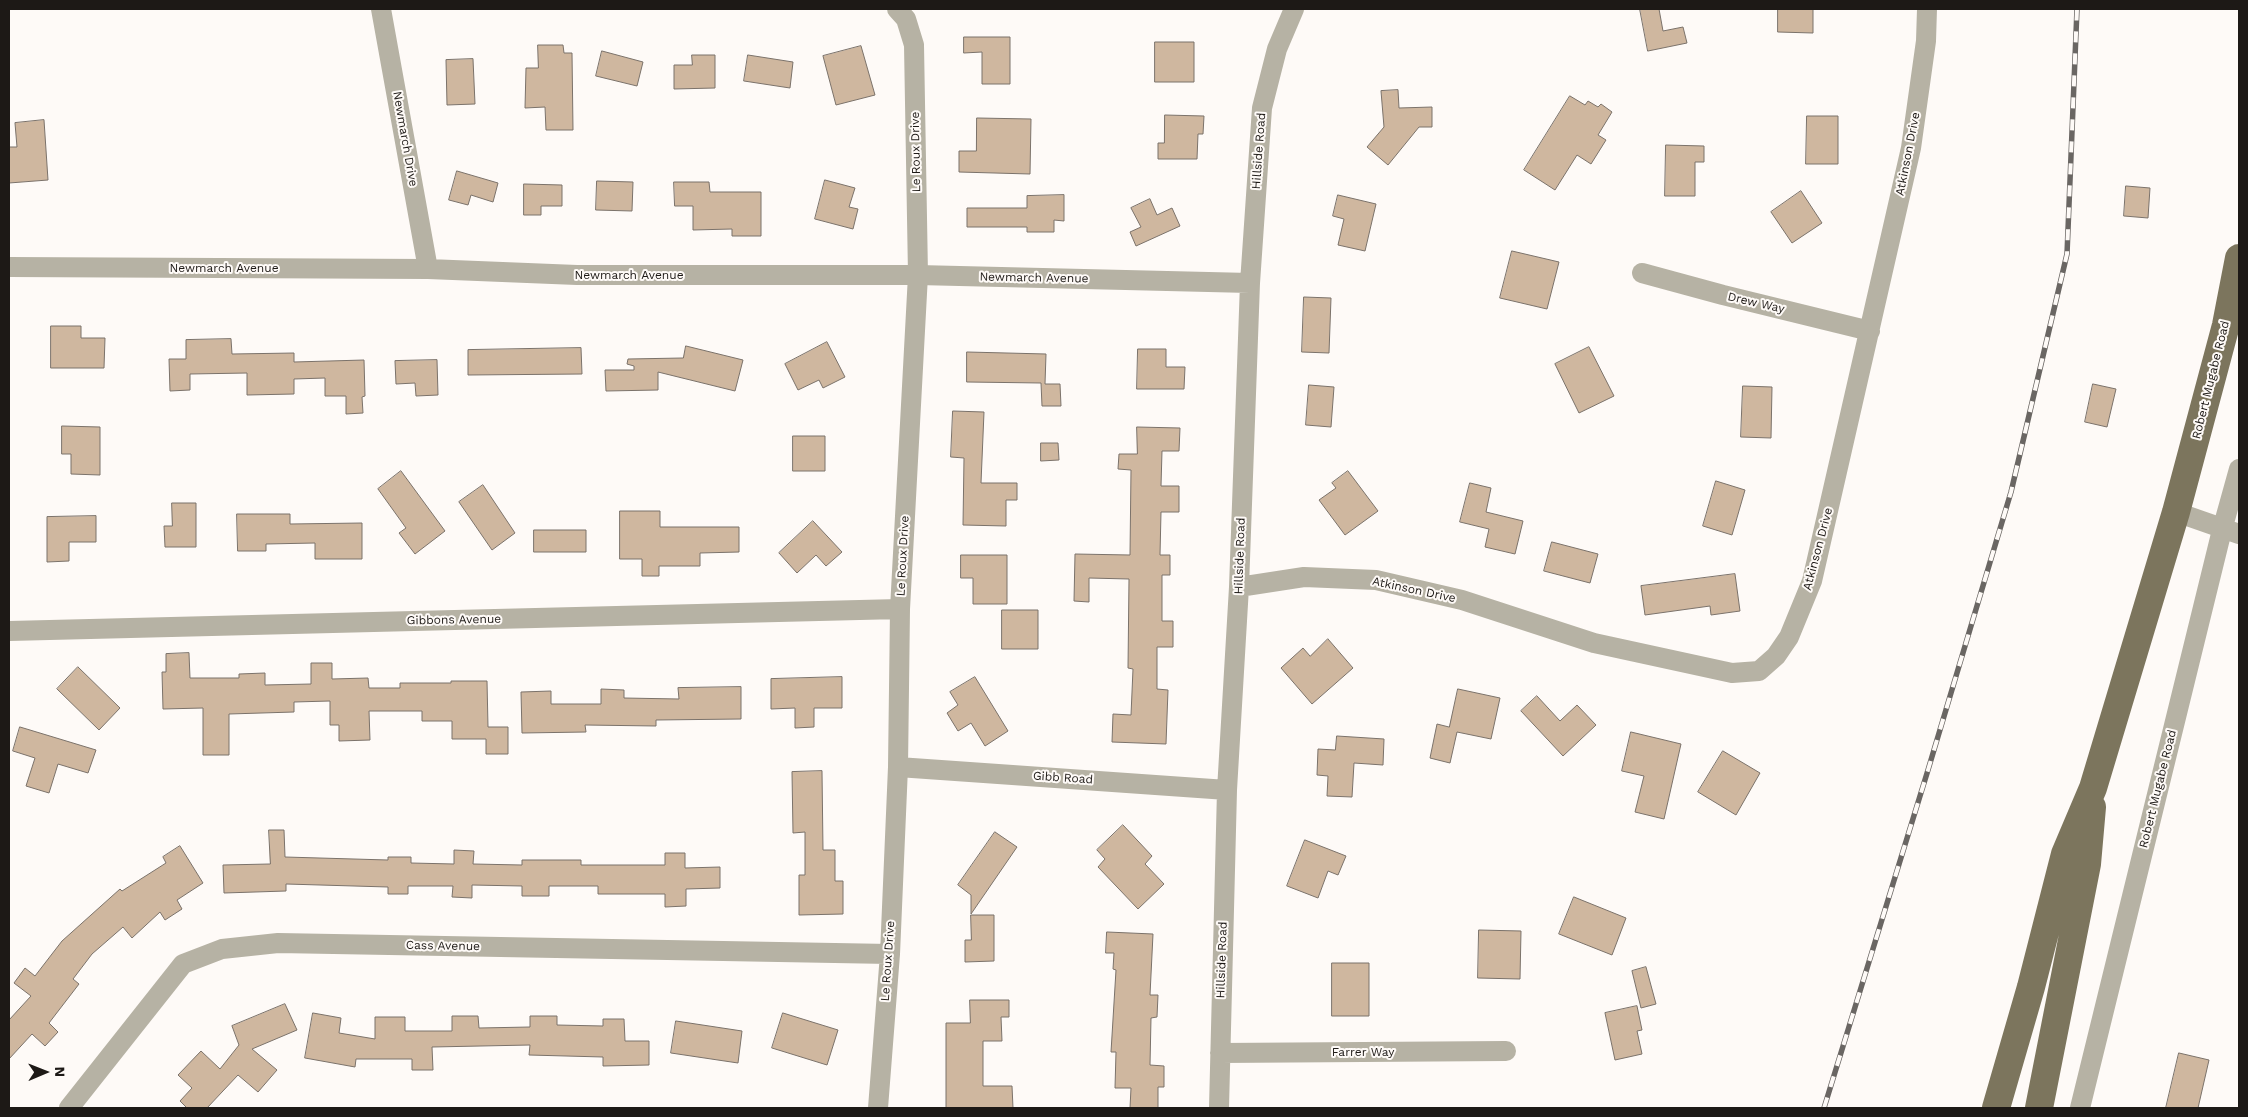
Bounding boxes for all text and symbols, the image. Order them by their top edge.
street label: Newmarch Drive [390,90,420,188]
street label: Atkinson Drive [1893,111,1923,197]
street label: Le Roux Drive [908,112,924,192]
street label: Hillside Road [1249,112,1269,190]
street label: Newmarch Avenue [169,261,279,275]
street label: Newmarch Avenue [574,268,684,282]
street label: Newmarch Avenue [979,270,1089,286]
street label: Drew Way [1726,289,1786,317]
street label: Robert Mugabe Road [2189,319,2233,441]
street label: Atkinson Drive [1800,506,1836,592]
street label: Le Roux Drive [894,515,912,597]
street label: Hillside Road [1231,517,1249,595]
street label: Atkinson Drive [1371,574,1457,606]
street label: Gibbons Avenue [407,612,501,628]
street label: Robert Mugabe Road [2136,728,2180,850]
street label: Gibb Road [1032,769,1094,787]
street label: Le Roux Drive [878,920,898,1002]
street label: Hillside Road [1213,921,1231,999]
street label: Cass Avenue [406,938,480,954]
street label: Farrer Way [1332,1045,1394,1059]
north arrow [20,1047,70,1097]
text: N [52,1066,68,1077]

